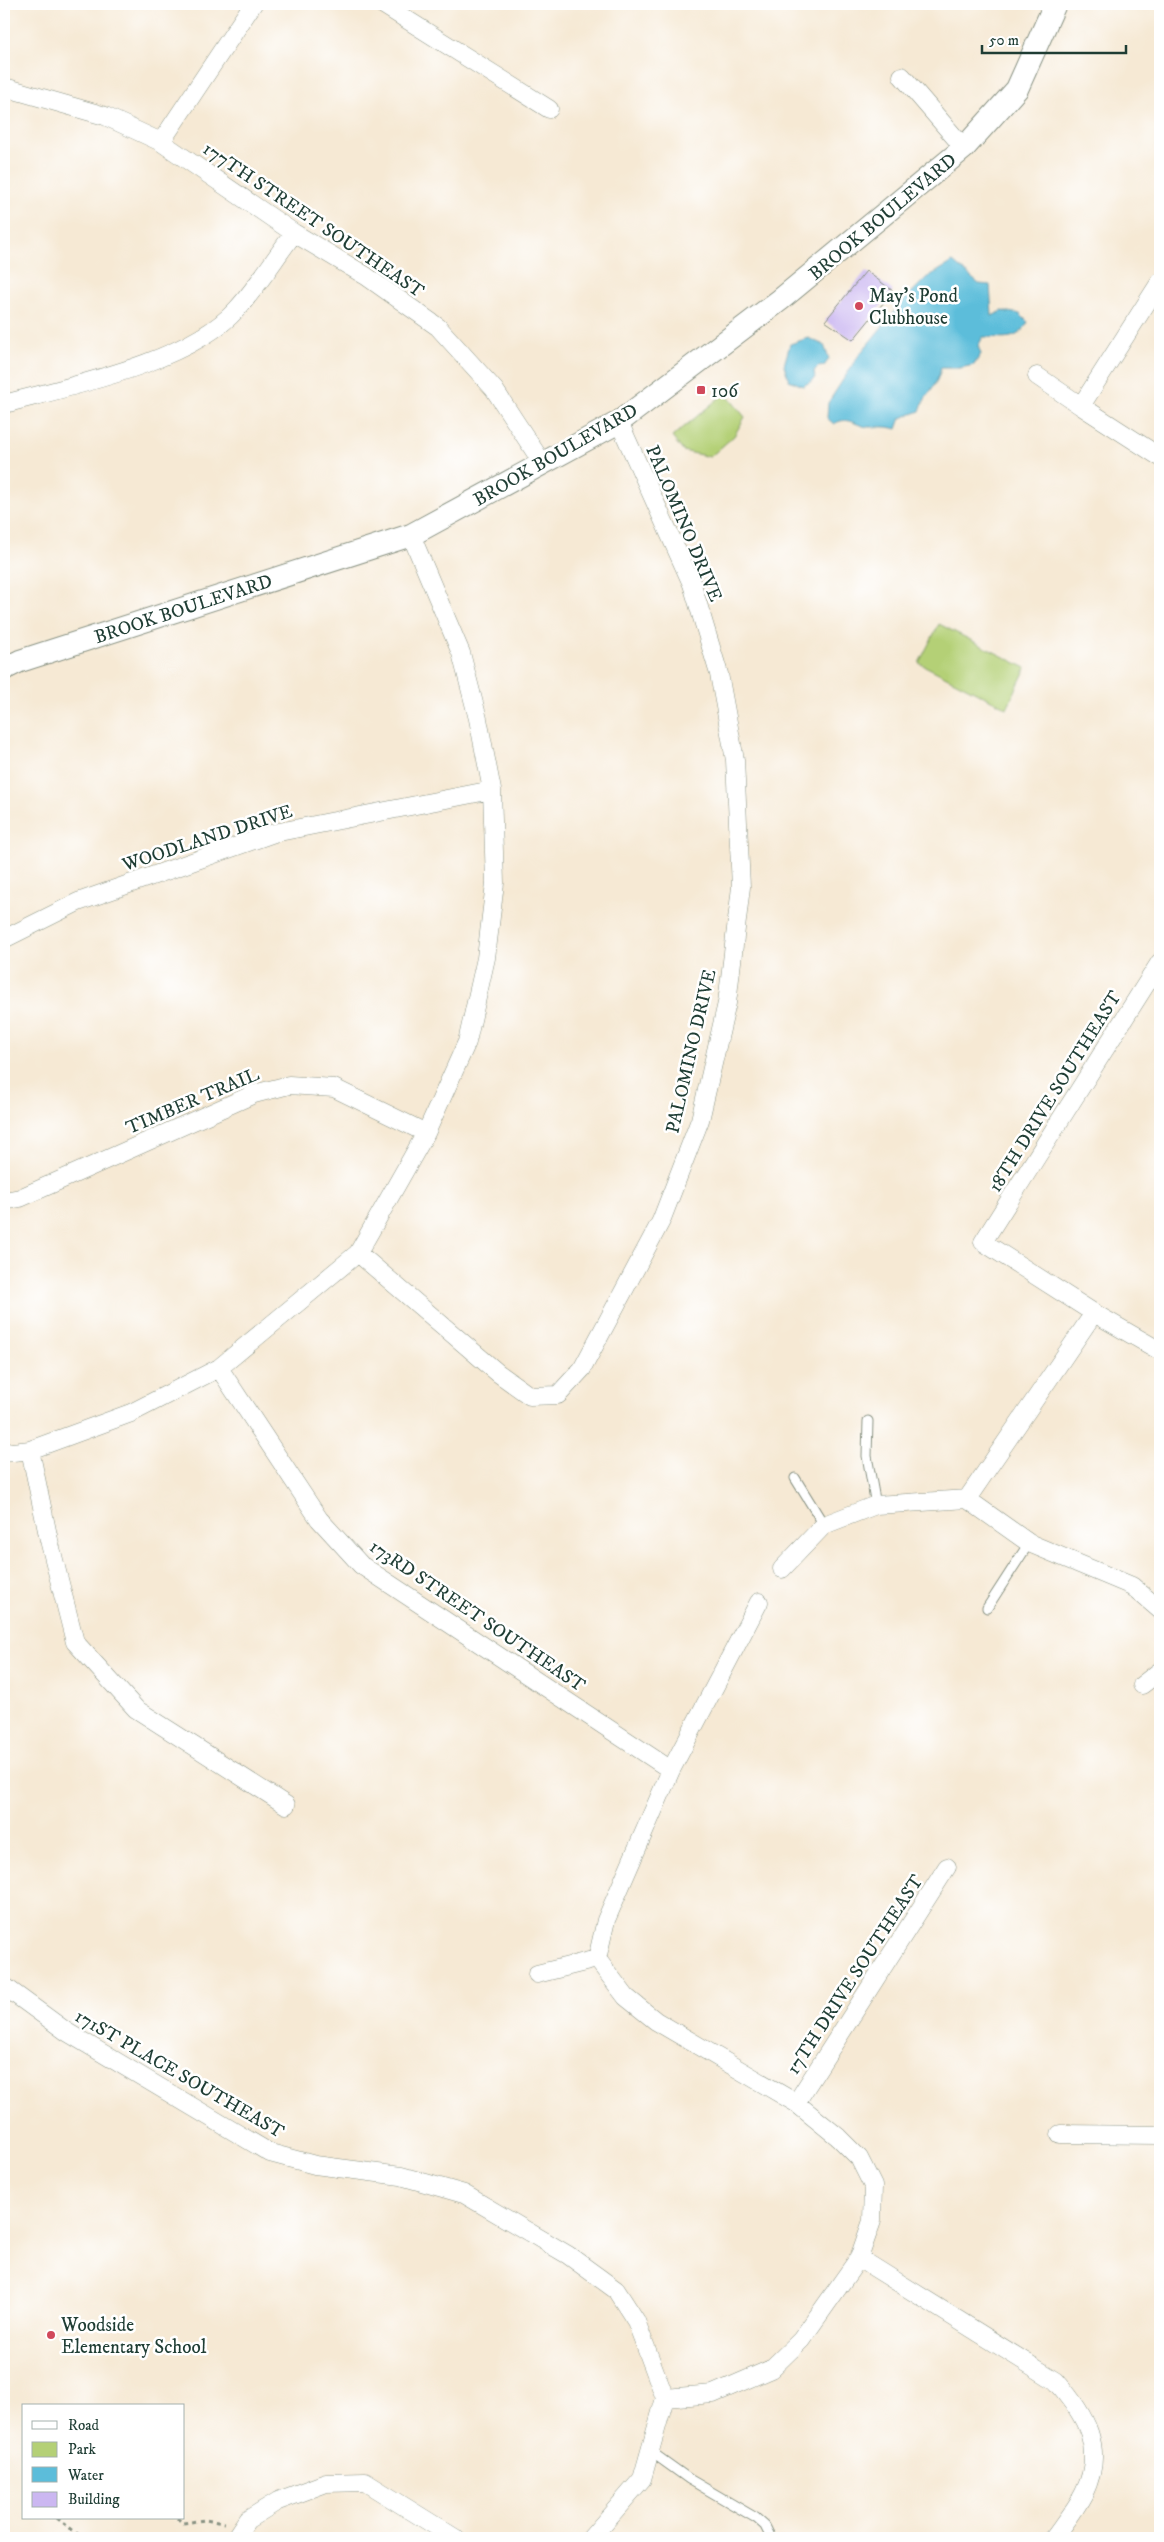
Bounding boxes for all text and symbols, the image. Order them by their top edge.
scale bar [982,22,1125,54]
text: 50 m [989,31,1019,50]
street label: 177TH STREET SOUTHEAST [198,137,429,303]
street label: BROOK BOULEVARD [804,149,962,286]
place label: May's Pond Clubhouse [869,285,958,330]
marker: May's Pond Clubhouse [853,300,865,312]
place label: 106 [711,380,739,403]
marker: 106 [695,384,707,396]
street label: BROOK BOULEVARD [469,399,642,512]
street label: PALOMINO DRIVE [640,442,727,605]
street label: BROOK BOULEVARD [91,570,275,649]
street label: WOODLAND DRIVE [118,800,295,877]
street label: PALOMINO DRIVE [661,967,722,1136]
street label: 18TH DRIVE SOUTHEAST [984,986,1127,1197]
street label: TIMBER TRAIL [123,1063,263,1140]
street label: 173RD STREET SOUTHEAST [365,1535,590,1698]
street label: 17TH DRIVE SOUTHEAST [782,1870,929,2079]
street label: 171ST PLACE SOUTHEAST [71,2005,288,2144]
place label: Woodside Elementary School [60,2314,207,2359]
marker: Woodside Elementary School [45,2329,57,2341]
legend [22,2404,185,2520]
text: Road [68,2416,100,2435]
text: Park [68,2440,97,2459]
text: Water [67,2466,104,2485]
text: Building [68,2490,120,2509]

